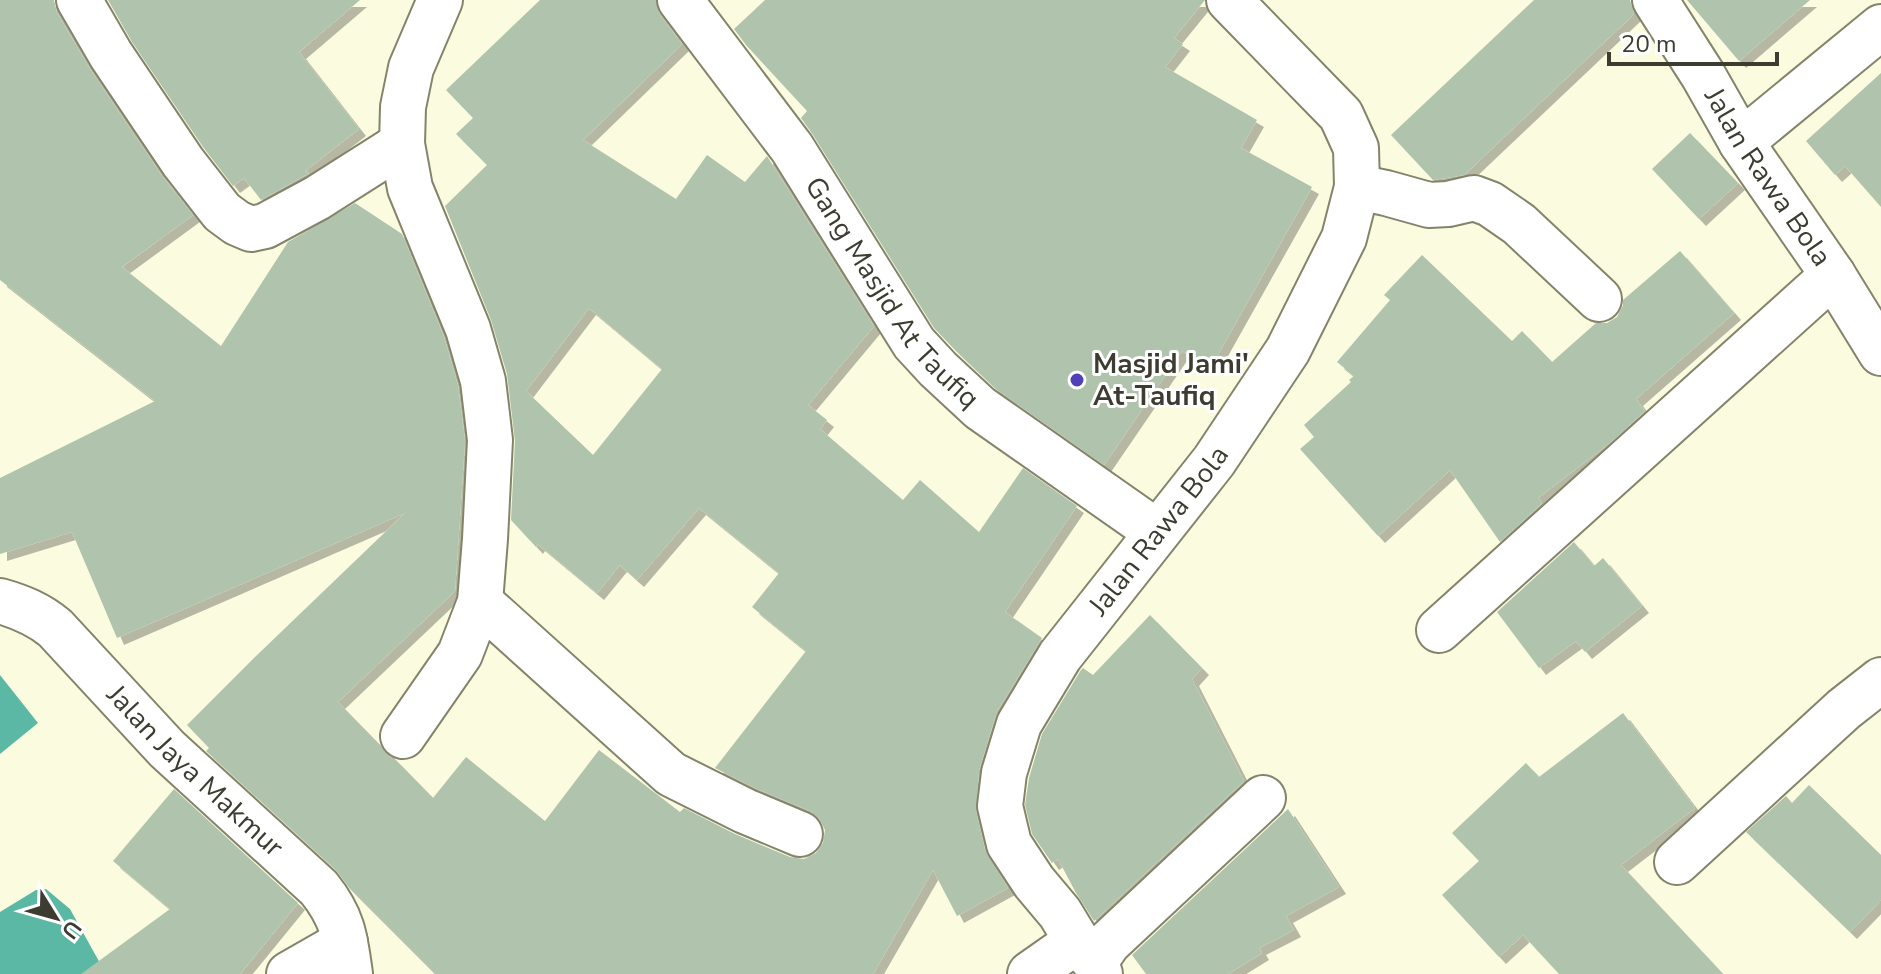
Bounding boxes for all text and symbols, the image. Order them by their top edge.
scale bar [1609,16,1777,66]
text: 20 m [1621,28,1677,60]
street label: Jalan Rawa Bola [1695,80,1840,274]
street label: Gang Masjid At Taufiq [796,170,988,417]
place label: Masjid Jami' At-Taufiq [1093,345,1249,415]
marker: Masjid Jami' At-Taufiq [1068,371,1086,389]
street label: Jalan Rawa Bola [1079,438,1238,624]
street label: Jalan Jaya Makmur [97,676,292,865]
north arrow [16,878,96,958]
text: U [54,914,88,945]

